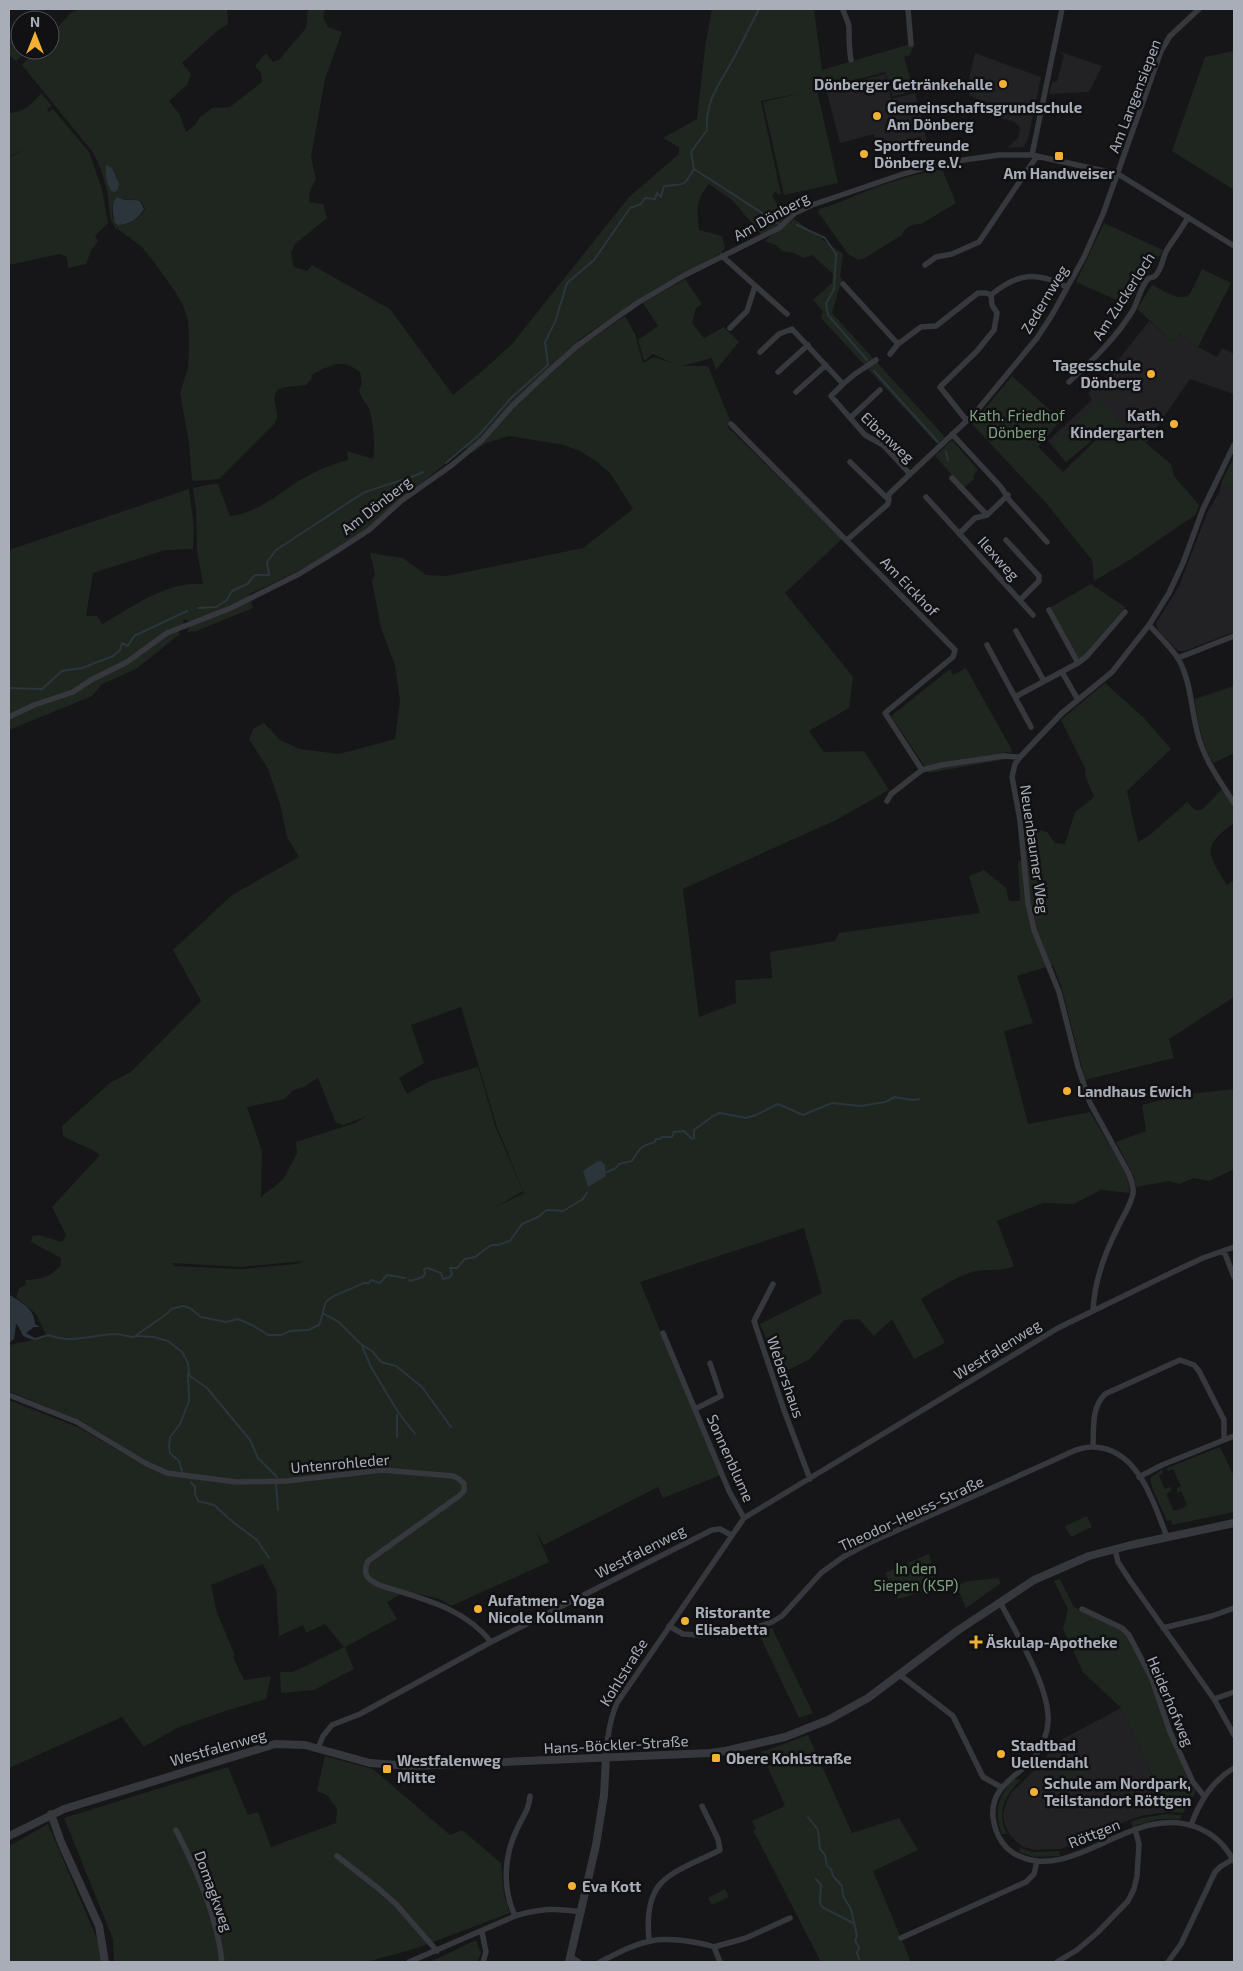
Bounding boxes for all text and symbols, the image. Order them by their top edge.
north arrow [10,10,60,60]
text: N [30,13,40,30]
street label: Am Langensiepen [1104,37,1164,155]
place label: Dönberger Getränkehalle [814,75,993,93]
marker: Dönberger Getränkehalle [997,78,1009,90]
place label: Gemeinschaftsgrundschule Am Dönberg [887,98,1082,133]
marker: Gemeinschaftsgrundschule Am Dönberg [871,110,883,122]
place label: Sportfreunde Dönberg e.V. [874,136,969,171]
marker: Sportfreunde Dönberg e.V. [858,148,870,160]
marker: Am Handweiser [1053,150,1065,162]
place label: Am Handweiser [1003,164,1115,182]
street label: Am Dönberg [730,187,813,244]
street label: Am Zuckerloch [1088,249,1158,343]
street label: Zedernweg [1017,261,1072,336]
place label: Tagesschule Dönberg [1053,356,1141,391]
marker: Tagesschule Dönberg [1145,368,1157,380]
park label: Kath. Friedhof Dönberg [969,406,1065,441]
place label: Kath. Kindergarten [1070,406,1164,441]
street label: Eibenweg [858,408,919,467]
marker: Kath. Kindergarten [1168,418,1180,430]
street label: Am Dönberg [337,472,415,538]
street label: Ilexweg [975,532,1024,584]
street label: Am Eickhof [877,552,943,620]
street label: Neuenbaumer Weg [1017,784,1053,915]
place label: Landhaus Ewich [1077,1082,1191,1100]
marker: Landhaus Ewich [1061,1085,1073,1097]
street label: Westfalenweg [950,1315,1044,1383]
street label: Webershaus [764,1334,808,1420]
street label: Sonnenblume [704,1411,758,1505]
street label: Untenrohleder [290,1450,390,1476]
street label: Theodor-Heuss-Straße [836,1471,986,1555]
street label: Westfalenweg [592,1520,689,1582]
park label: In den Siepen (KSP) [873,1559,959,1594]
place label: Aufatmen - Yoga Nicole Kollmann [488,1591,605,1626]
marker: Aufatmen - Yoga Nicole Kollmann [472,1603,484,1615]
place label: Ristorante Elisabetta [695,1603,770,1638]
marker: Ristorante Elisabetta [679,1615,691,1627]
place label: Äskulap-Apotheke [986,1633,1118,1651]
street label: Kohlstraße [595,1635,651,1709]
marker: Äskulap-Apotheke [970,1636,982,1648]
street label: Heiderhofweg [1144,1653,1198,1749]
street label: Westfalenweg [168,1724,269,1769]
street label: Hans-Böckler-Straße [543,1731,689,1757]
place label: Stadtbad Uellendahl [1011,1736,1089,1771]
marker: Stadtbad Uellendahl [995,1748,1007,1760]
place label: Obere Kohlstraße [726,1749,852,1767]
place label: Westfalenweg Mitte [397,1751,501,1786]
marker: Obere Kohlstraße [710,1752,722,1764]
marker: Westfalenweg Mitte [381,1763,393,1775]
place label: Schule am Nordpark, Teilstandort Röttgen [1044,1774,1191,1809]
marker: Schule am Nordpark, Teilstandort Röttgen [1028,1786,1040,1798]
street label: Röttgen [1065,1814,1123,1852]
street label: Domagkweg [191,1848,237,1934]
place label: Eva Kott [582,1877,641,1895]
marker: Eva Kott [566,1880,578,1892]

